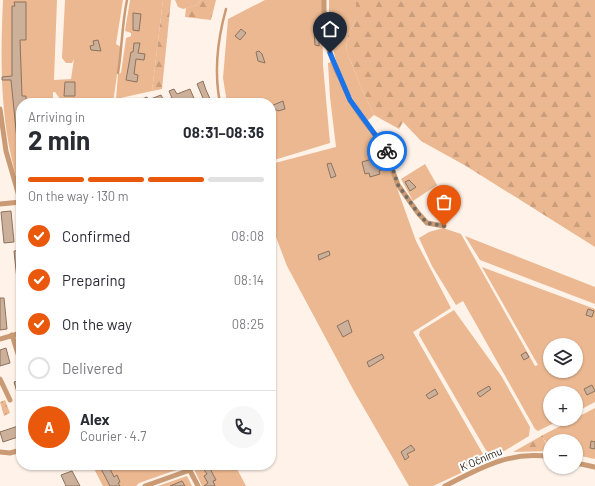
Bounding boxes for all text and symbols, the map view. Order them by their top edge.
pin [313,12,347,53]
icon: home [319,18,341,40]
text: Arriving in [28,109,85,125]
text: 08:31–08:36 [183,123,264,141]
text: 2 min [28,124,90,155]
courier [367,131,407,171]
icon: bike [376,140,398,162]
pin [427,185,461,226]
text: On the way · 130 m [28,188,129,204]
icon: bag [433,191,455,213]
icon: check [28,225,50,247]
text: Confirmed [62,227,130,245]
text: 08:08 [231,228,264,244]
icon: check [28,269,50,291]
text: Preparing [62,271,126,289]
text: 08:14 [234,272,264,288]
icon: check [28,313,50,335]
text: On the way [62,315,132,333]
text: 08:25 [232,316,264,332]
map controls [543,338,583,474]
button: layers [543,338,583,378]
text: Delivered [62,359,123,377]
button: + [543,386,583,426]
button: phone [222,406,264,448]
text: Alex [80,410,110,428]
text: A [44,418,54,436]
text: Courier · 4.7 [80,428,147,444]
button: − [543,434,583,474]
street label: K Očnímu [458,444,504,473]

